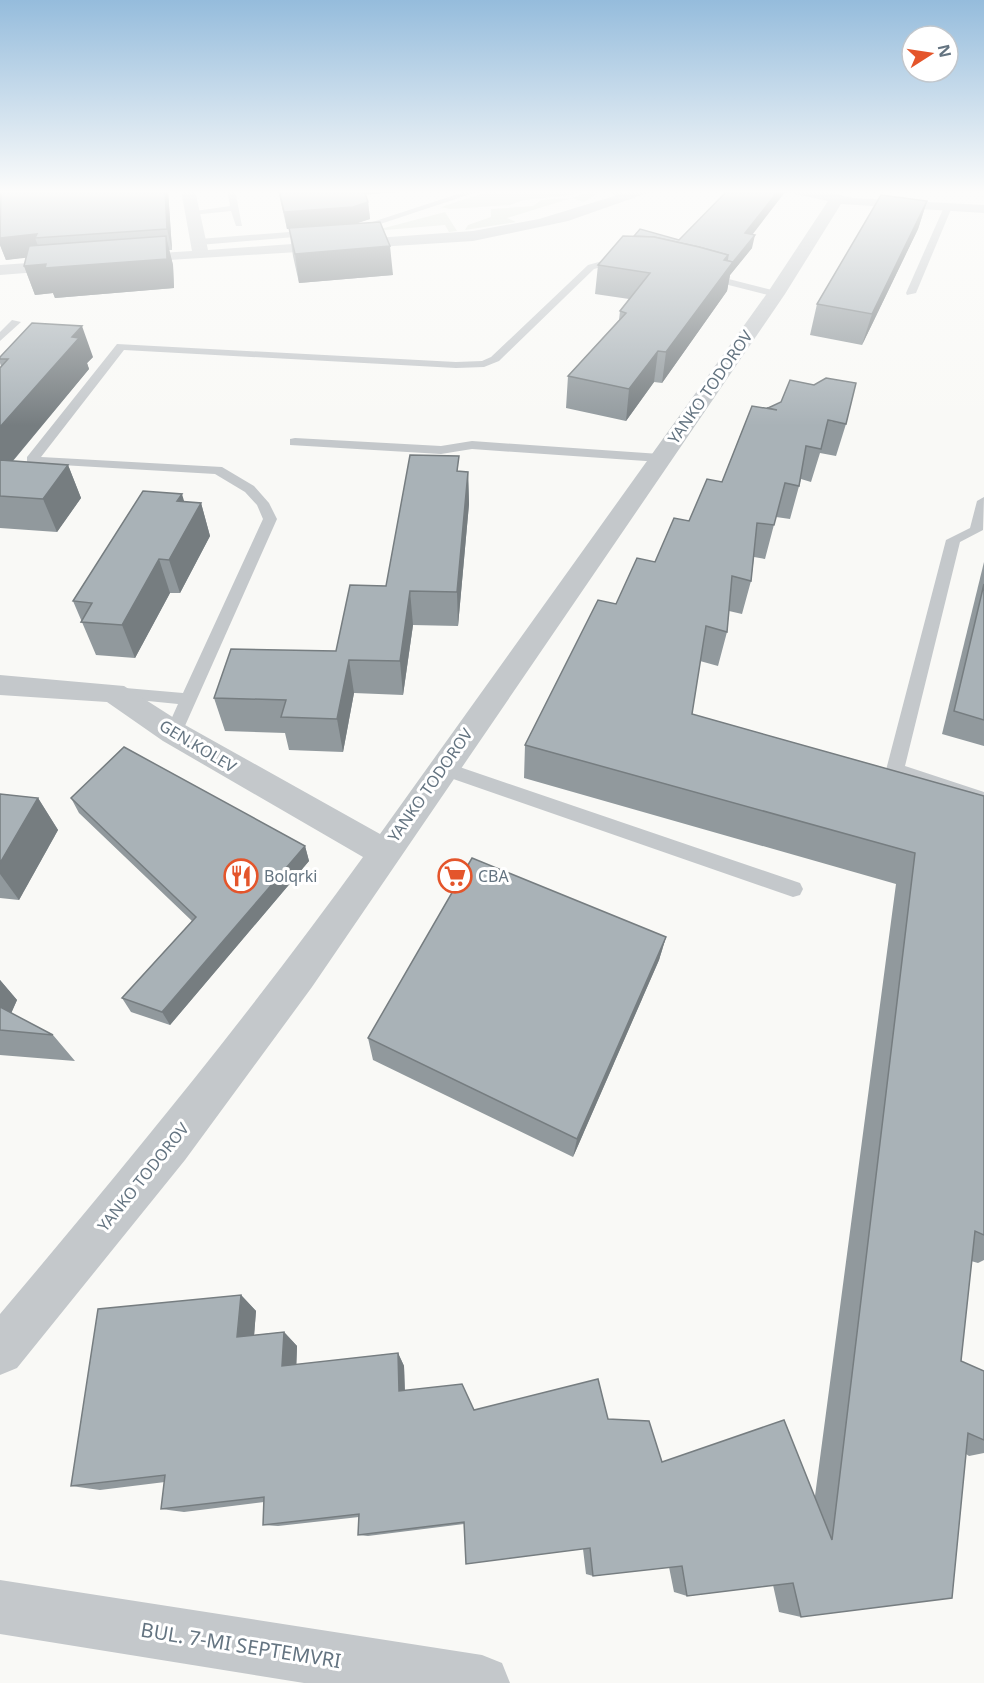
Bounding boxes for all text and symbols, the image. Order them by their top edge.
north arrow [900,24,960,84]
text: N [933,42,957,60]
street label: YANKO TODOROV [663,326,758,448]
street label: GEN.KOLEV [155,714,241,778]
street label: YANKO TODOROV [383,724,478,846]
restaurant icon: Bolqrki [223,858,259,894]
supermarket icon: CBA [437,858,473,894]
place label: Bolqrki [264,865,317,887]
place label: CBA [478,865,510,887]
street label: YANKO TODOROV [92,1118,194,1236]
street label: BUL. 7-MI SEPTEMVRI [139,1616,343,1674]

